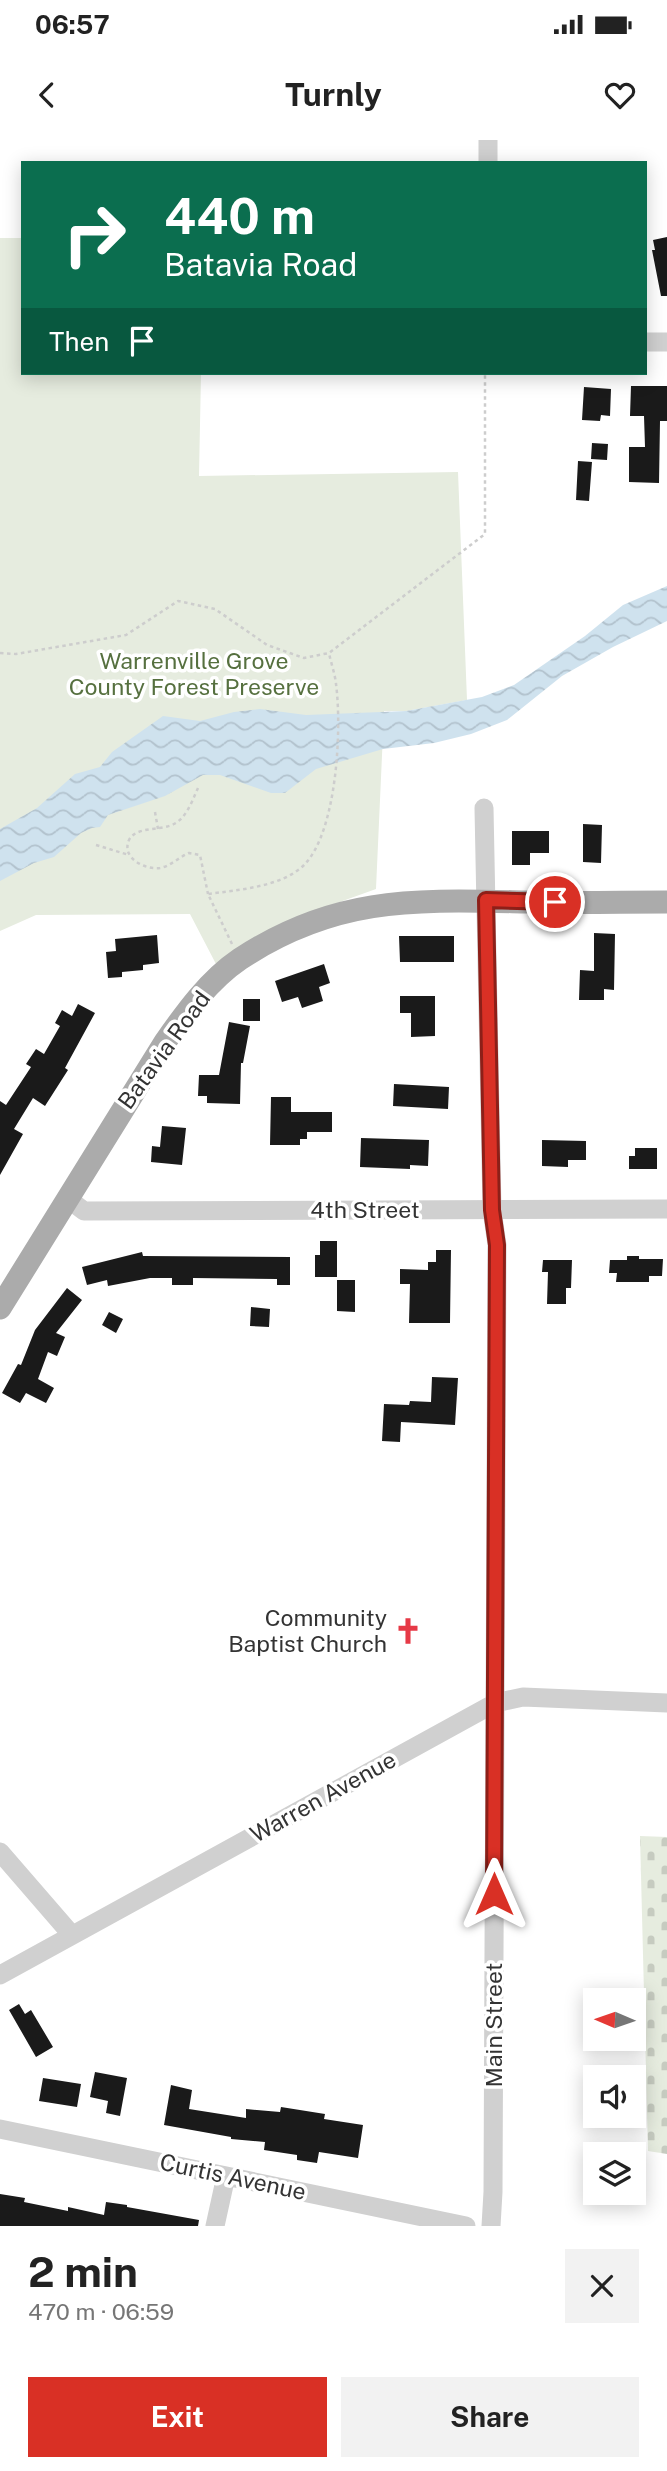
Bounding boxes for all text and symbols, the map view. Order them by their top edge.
text: 06:57 [35,9,110,40]
icon: back [28,76,66,114]
text: Turnly [285,76,382,113]
icon: heart [601,76,639,114]
text: 440 m [164,187,315,245]
icon: right [49,189,140,280]
text: Batavia Road [164,246,357,283]
icon: arrive [123,322,161,360]
text: Then [49,326,109,357]
park label: Warrenville Grove County Forest Preserve [69,647,319,700]
pin [525,872,585,932]
icon: arrive [536,883,574,921]
street label: Batavia Road [112,986,215,1114]
street label: 4th Street [310,1196,420,1223]
place label: Community Baptist Church [228,1604,387,1657]
church icon: Community Baptist Church [393,1616,423,1646]
street label: Warren Avenue [245,1745,400,1848]
position arrow [457,1857,531,1931]
street label: Main Street [480,1963,507,2087]
north arrow [583,1988,646,2051]
map controls [583,1988,646,2205]
button: sound [583,2065,646,2128]
button: layers [583,2142,646,2205]
street label: Curtis Avenue [158,2148,309,2205]
text: 2 min [28,2247,138,2296]
button: close [565,2249,639,2323]
text: 470 m · 06:59 [28,2298,174,2325]
button: Exit [28,2377,327,2457]
button: Share [341,2377,639,2457]

